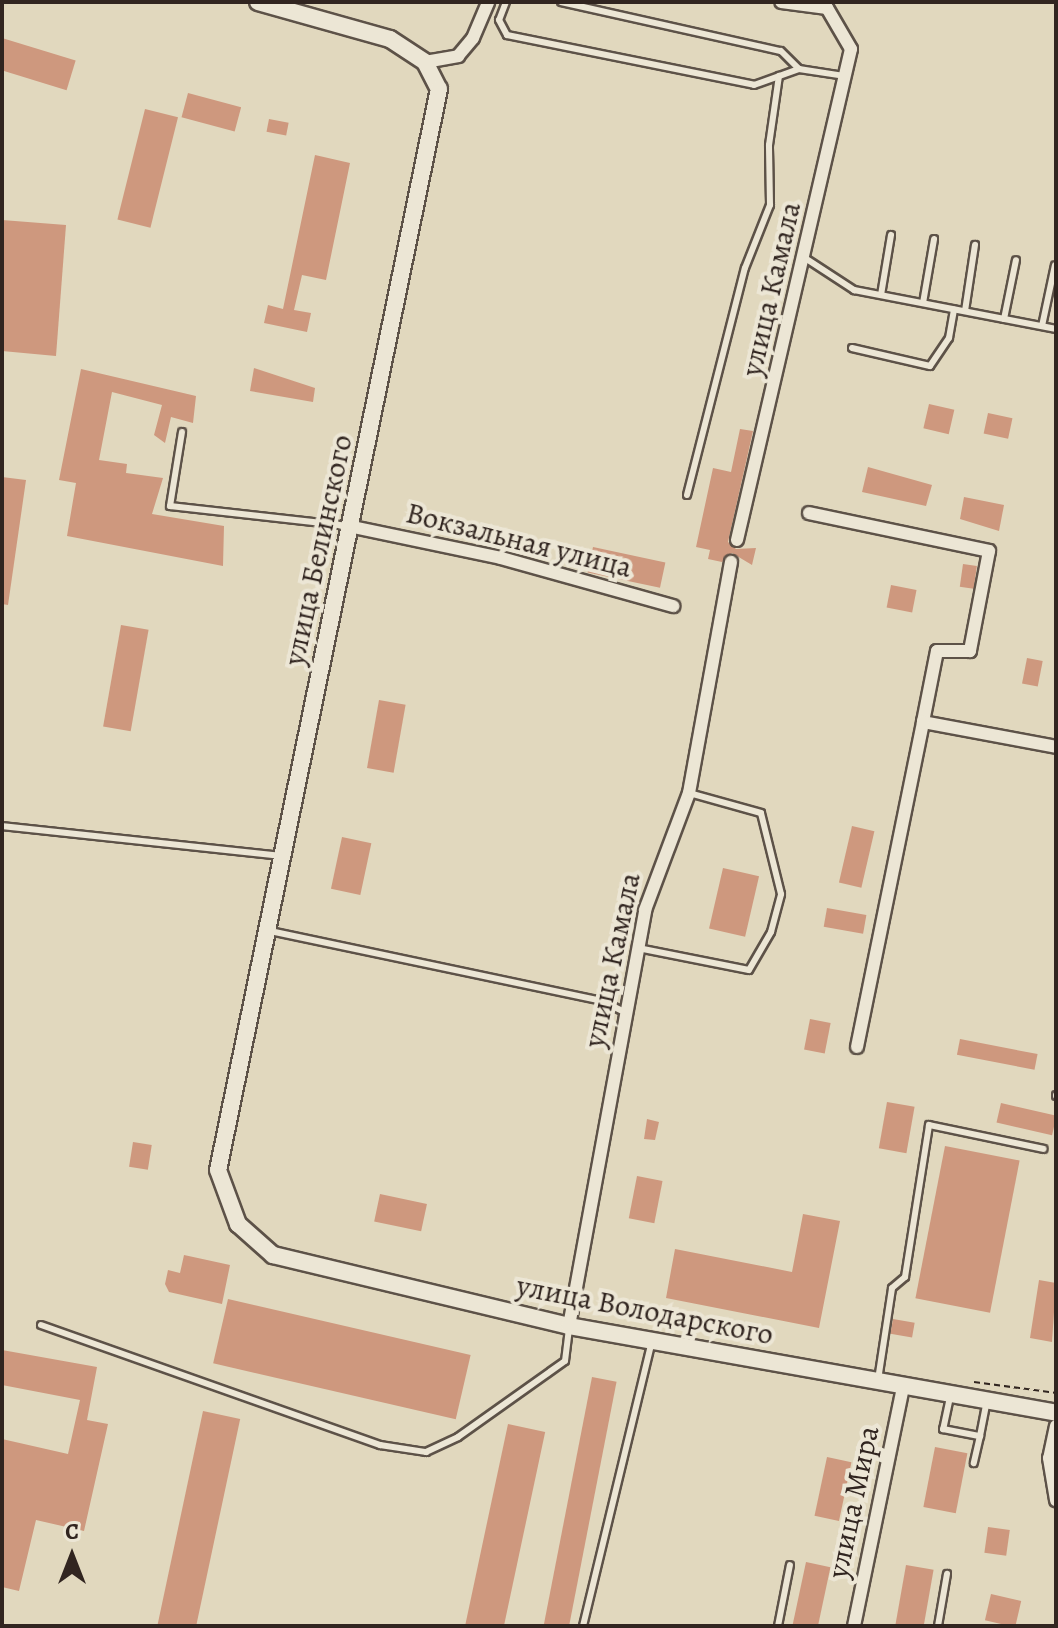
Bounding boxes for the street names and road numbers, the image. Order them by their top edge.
street label: улица Камала [733,198,809,380]
street label: улица Белинского [276,431,360,669]
street label: Вокзальная улица [402,495,636,585]
street label: улица Камала [576,869,648,1051]
street label: улица Володарского [514,1267,776,1353]
street label: улица Мира [819,1423,887,1581]

